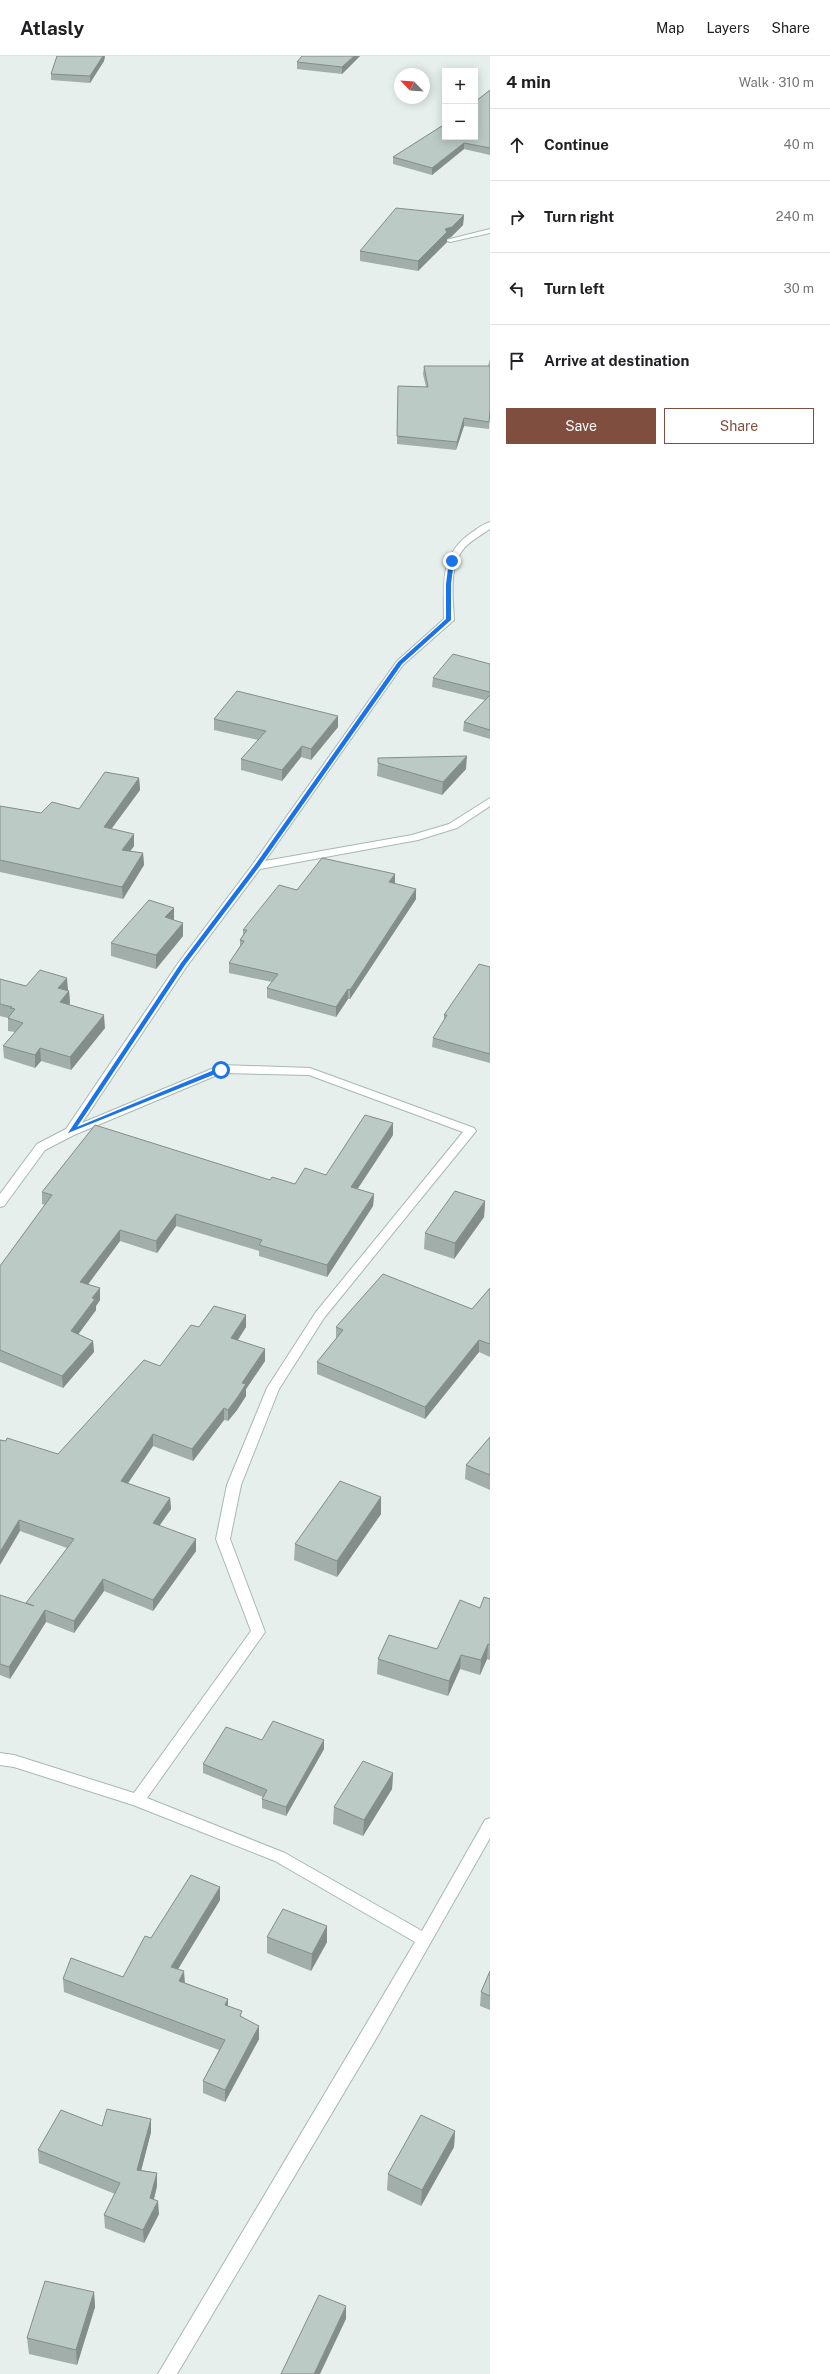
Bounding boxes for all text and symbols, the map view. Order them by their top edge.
text: Atlasly [20,17,84,39]
text: Map [656,20,684,36]
text: Layers [706,20,750,36]
text: Share [772,20,810,36]
north arrow [394,68,430,104]
map controls [442,68,478,140]
button: + [442,68,478,104]
text: 4 min [506,72,551,92]
text: Walk · 310 m [739,75,814,90]
button: − [442,104,478,140]
icon: ahead [506,134,528,156]
text: Continue [544,136,609,153]
text: 40 m [783,137,814,152]
icon: right [506,206,528,228]
text: Turn right [544,208,614,225]
text: 240 m [776,209,814,224]
icon: left [506,278,528,300]
text: Turn left [544,280,605,297]
text: 30 m [784,281,814,296]
icon: arrive [506,350,528,372]
text: Arrive at destination [544,352,689,369]
button: Save [506,408,656,444]
button: Share [664,408,814,444]
route end [443,552,461,570]
route start [212,1061,230,1079]

